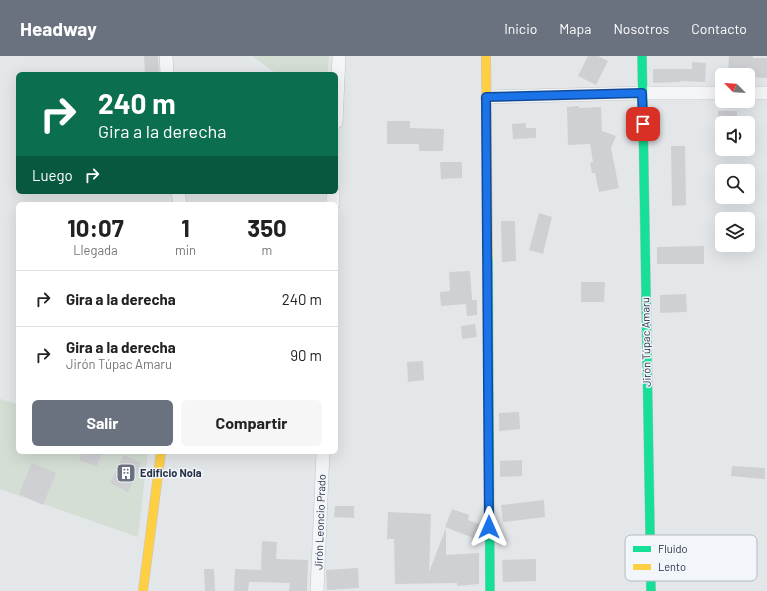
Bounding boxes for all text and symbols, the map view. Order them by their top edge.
text: Headway [20,17,97,40]
text: Inicio [504,20,537,37]
text: Mapa [559,20,591,37]
text: Nosotros [613,20,669,37]
text: Contacto [691,20,747,37]
north arrow [715,68,755,108]
map controls [715,68,755,252]
text: 240 m [98,86,176,120]
icon: right [32,88,84,140]
pin [626,107,660,141]
icon: arrive [632,113,654,135]
button: sound [715,116,755,156]
text: Gira a la derecha [98,120,226,142]
icon: right [81,164,103,186]
button: search [715,164,755,204]
text: Luego [32,166,73,184]
button: layers [715,212,755,252]
text: 10:07 [67,213,124,242]
text: 1 [181,213,190,242]
text: 350 [247,213,287,242]
text: Llegada [73,242,118,258]
text: min [175,242,196,258]
text: m [262,242,272,258]
icon: right [32,288,54,310]
text: Gira a la derecha [66,290,176,308]
text: 240 m [282,290,322,308]
street label: Jirón Túpac Amaru [638,297,653,387]
text: Gira a la derecha [66,338,176,356]
icon: right [32,344,54,366]
text: 90 m [290,346,322,364]
text: Jirón Túpac Amaru [66,356,172,372]
button: Salir [32,400,173,446]
button: Compartir [181,400,322,446]
building icon: Edificio Nola [115,462,137,484]
place label: Edificio Nola [140,466,202,479]
street label: Jirón Leoncio Prado [311,474,328,570]
position arrow [468,506,510,548]
legend [625,535,757,581]
text: Fluido [658,542,687,555]
text: Lento [658,560,686,573]

